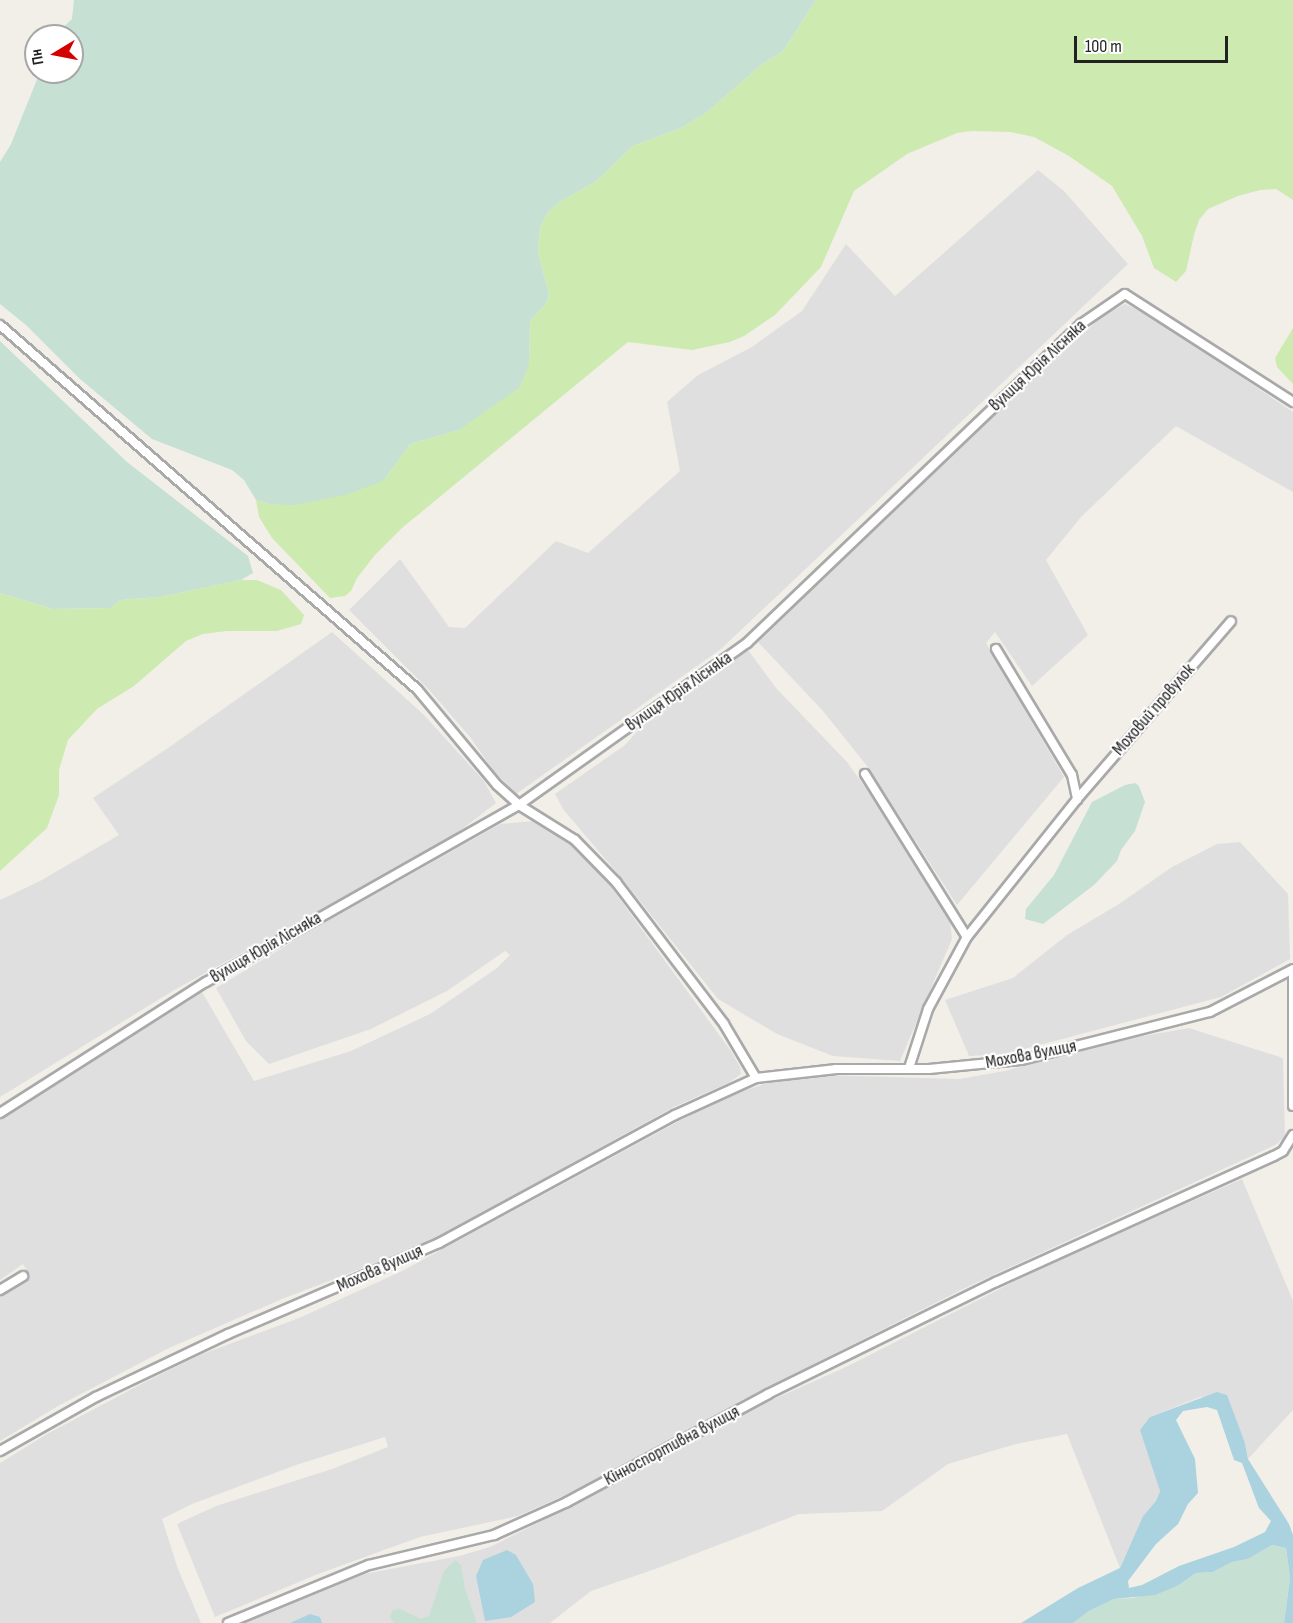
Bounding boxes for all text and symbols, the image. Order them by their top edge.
north arrow [24,24,84,84]
scale bar [1077,24,1232,62]
text: 100 m [1085,36,1122,57]
text: Пн [27,48,48,66]
street label: вулиця Юрія Лісняка [985,316,1091,416]
street label: вулиця Юрія Лісняка [622,647,736,737]
street label: Моховий провулок [1108,660,1200,760]
street label: вулиця Юрія Лісняка [207,908,325,988]
street label: Мохова вулиця [984,1036,1078,1074]
street label: Мохова вулиця [334,1240,426,1298]
street label: Кінноспортивна вулиця [601,1401,743,1491]

